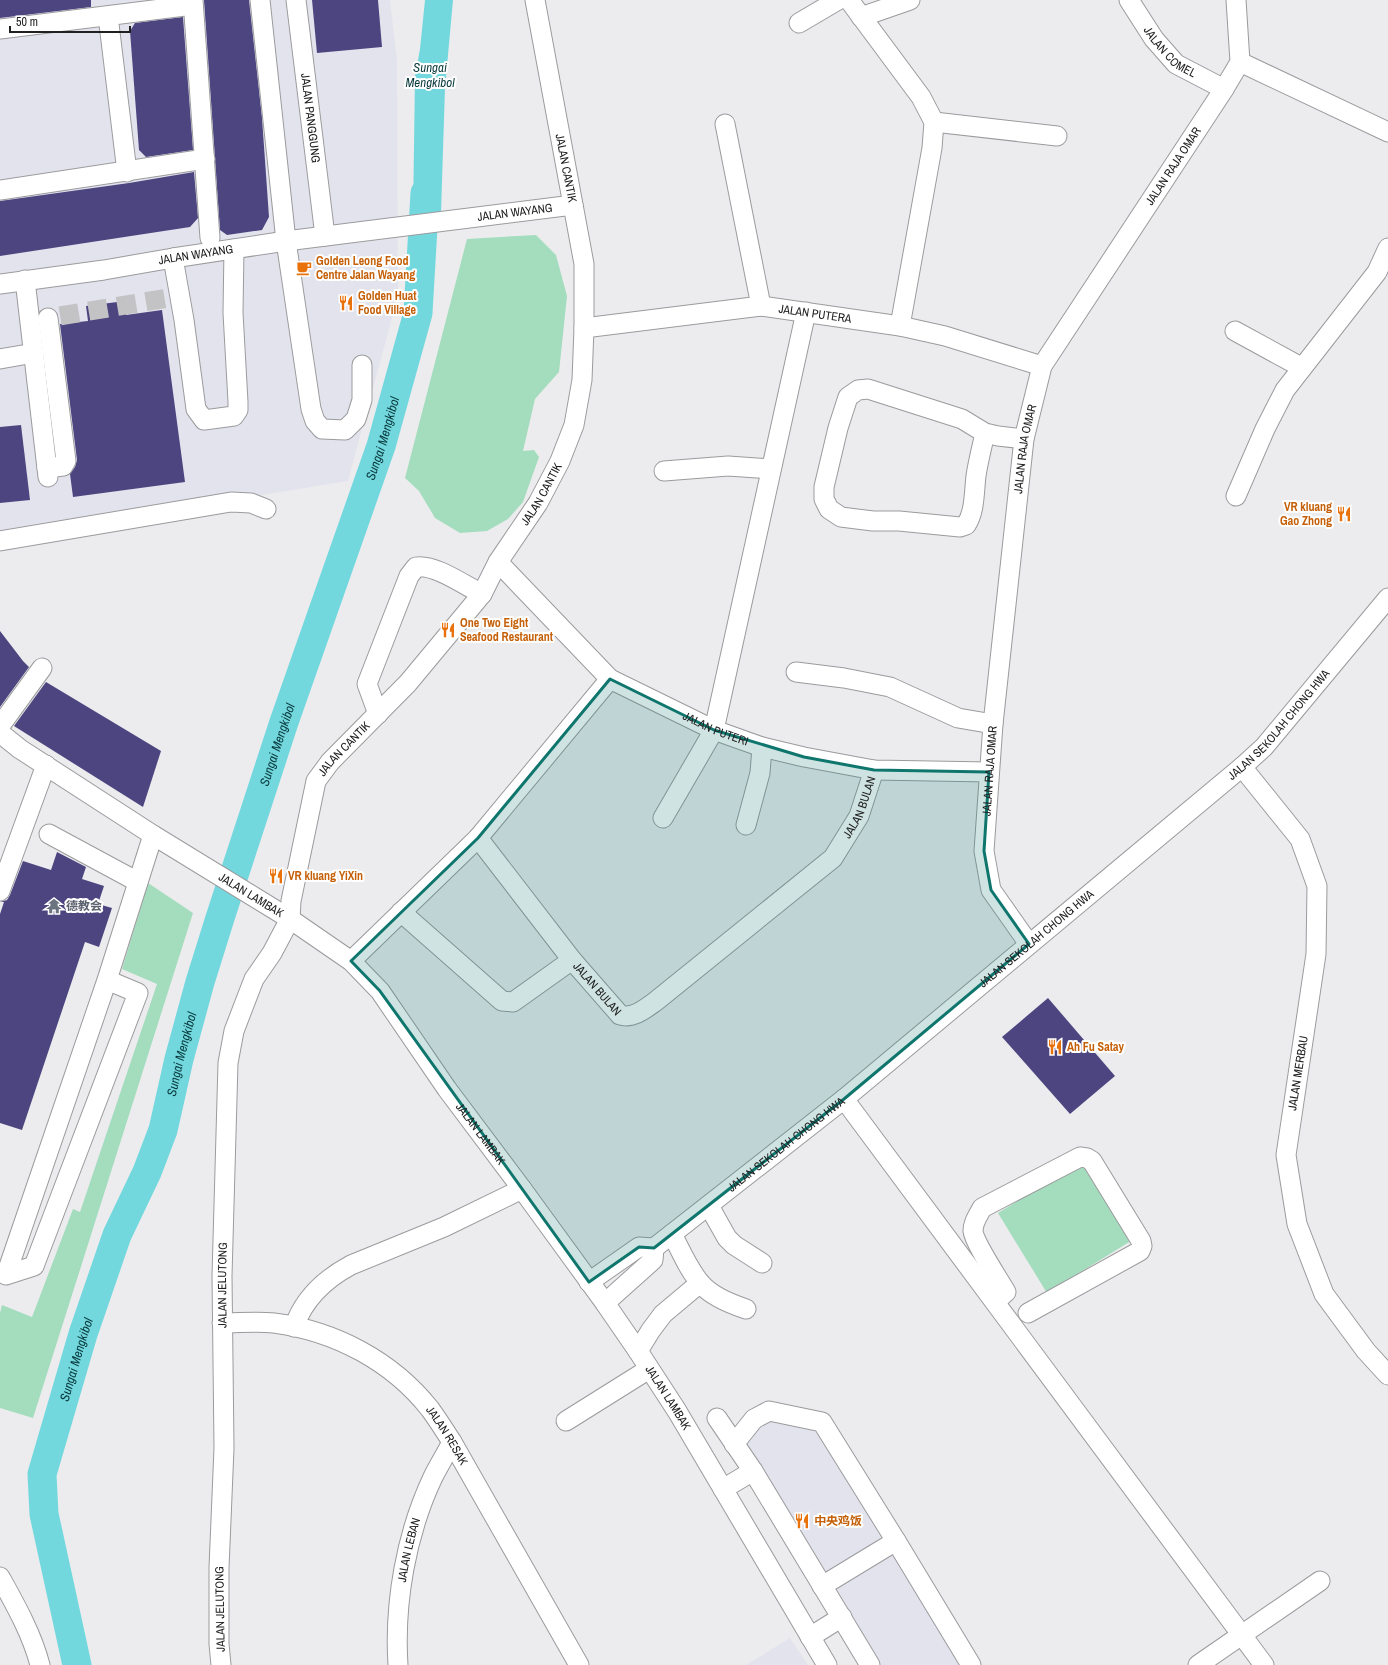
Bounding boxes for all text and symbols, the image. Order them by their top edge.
scale bar [10,8,130,34]
text: 50 m [16,14,38,30]
street label: JALAN COMEL [1140,23,1199,81]
water label: Sungai Mengkibol [405,59,455,91]
street label: JALAN PANGGUNG [297,72,324,164]
street label: JALAN RAJA OMAR [1142,124,1205,208]
street label: JALAN CANTIK [552,132,581,204]
street label: JALAN WAYANG [477,200,553,225]
street label: JALAN WAYANG [157,241,234,268]
place label: Golden Leong Food Centre Jalan Wayang [316,253,415,283]
cafe icon: Golden Leong Food Centre Jalan Wayang [295,259,313,277]
place label: Golden Huat Food Village [358,288,417,318]
restaurant icon: Golden Huat Food Village [337,294,355,312]
street label: JALAN PUTERA [778,301,853,327]
water label: Sungai Mengkibol [362,394,403,482]
street label: JALAN RAJA OMAR [1010,403,1040,494]
street label: JALAN CANTIK [517,460,566,529]
place label: VR kluang Gao Zhong [1280,499,1332,529]
restaurant icon: VR kluang Gao Zhong [1335,505,1353,523]
place label: One Two Eight Seafood Restaurant [460,615,554,645]
restaurant icon: One Two Eight Seafood Restaurant [439,621,457,639]
street label: JALAN SEKOLAH CHONG HWA [1224,666,1334,784]
water label: Sungai Mengkibol [256,701,299,788]
street label: JALAN PUTERI [680,708,751,750]
street label: JALAN CANTIK [314,718,374,779]
street label: JALAN RAJA OMAR [979,725,1001,816]
street label: JALAN BULAN [839,774,879,841]
restaurant icon: VR kluang YiXin [267,867,285,885]
place label: VR kluang YiXin [288,868,363,884]
street label: JALAN LAMBAK [216,869,287,921]
street label: JALAN SEKOLAH CHONG HWA [976,886,1097,991]
temple icon: 德教会 [45,897,63,915]
place label: 德教会 [66,898,102,914]
street label: JALAN BULAN [569,959,625,1019]
water label: Sungai Mengkibol [163,1010,201,1098]
street label: JALAN MERBAU [1284,1034,1312,1112]
restaurant icon: Ah Fu Satay [1046,1038,1064,1056]
place label: Ah Fu Satay [1067,1039,1124,1055]
street label: JALAN SEKOLAH CHONG HWA [724,1093,848,1195]
street label: JALAN LAMBAK [452,1099,509,1168]
street label: JALAN JELUTONG [214,1242,231,1328]
water label: Sungai Mengkibol [56,1315,97,1403]
street label: JALAN LAMBAK [642,1362,695,1433]
street label: JALAN RESAK [422,1403,472,1468]
restaurant icon: 中央鸡饭 [793,1512,811,1530]
place label: 中央鸡饭 [814,1513,862,1529]
street label: JALAN LEBAN [394,1516,424,1583]
street label: JALAN JELUTONG [211,1566,229,1652]

